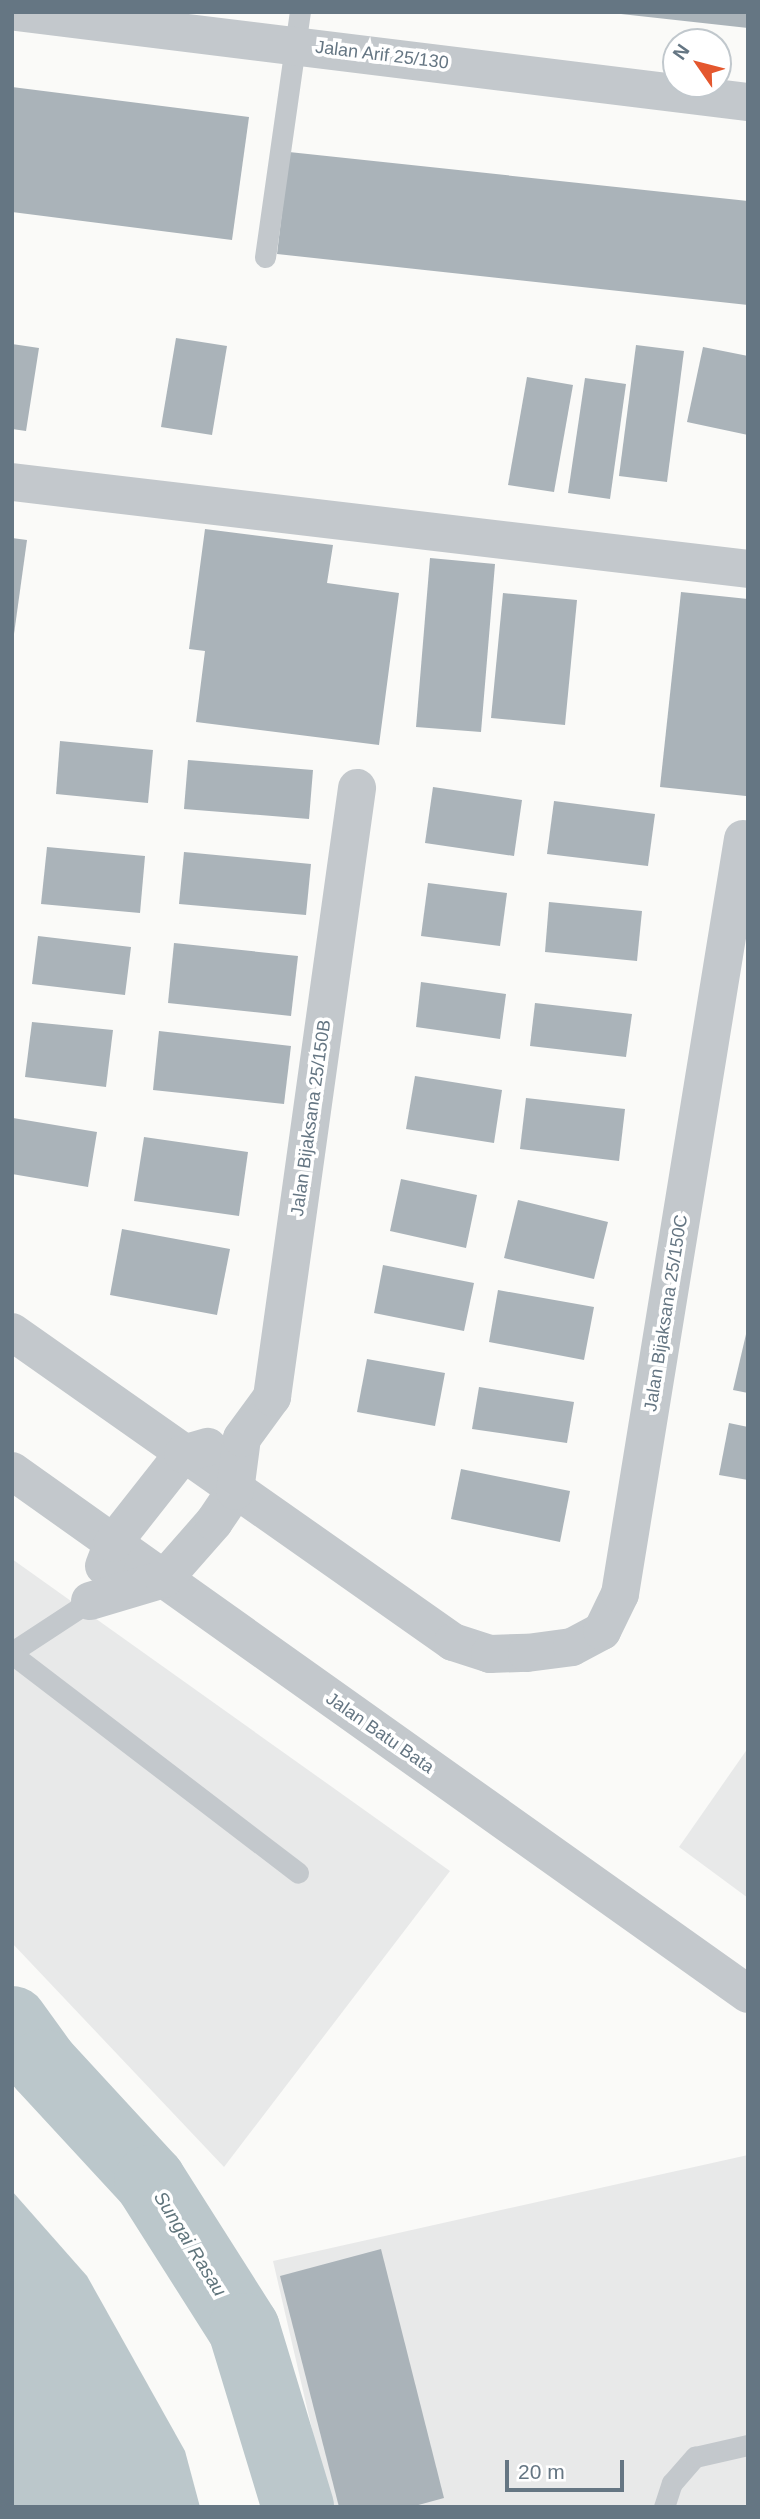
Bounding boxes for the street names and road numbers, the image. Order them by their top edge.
street label: Jalan Arif 25/130 [314,36,450,74]
street label: Jalan Bijaksana 25/150B [287,1018,335,1218]
street label: Jalan Bijaksana 25/150C [640,1213,692,1413]
street label: Jalan Batu Bata [322,1688,438,1778]

